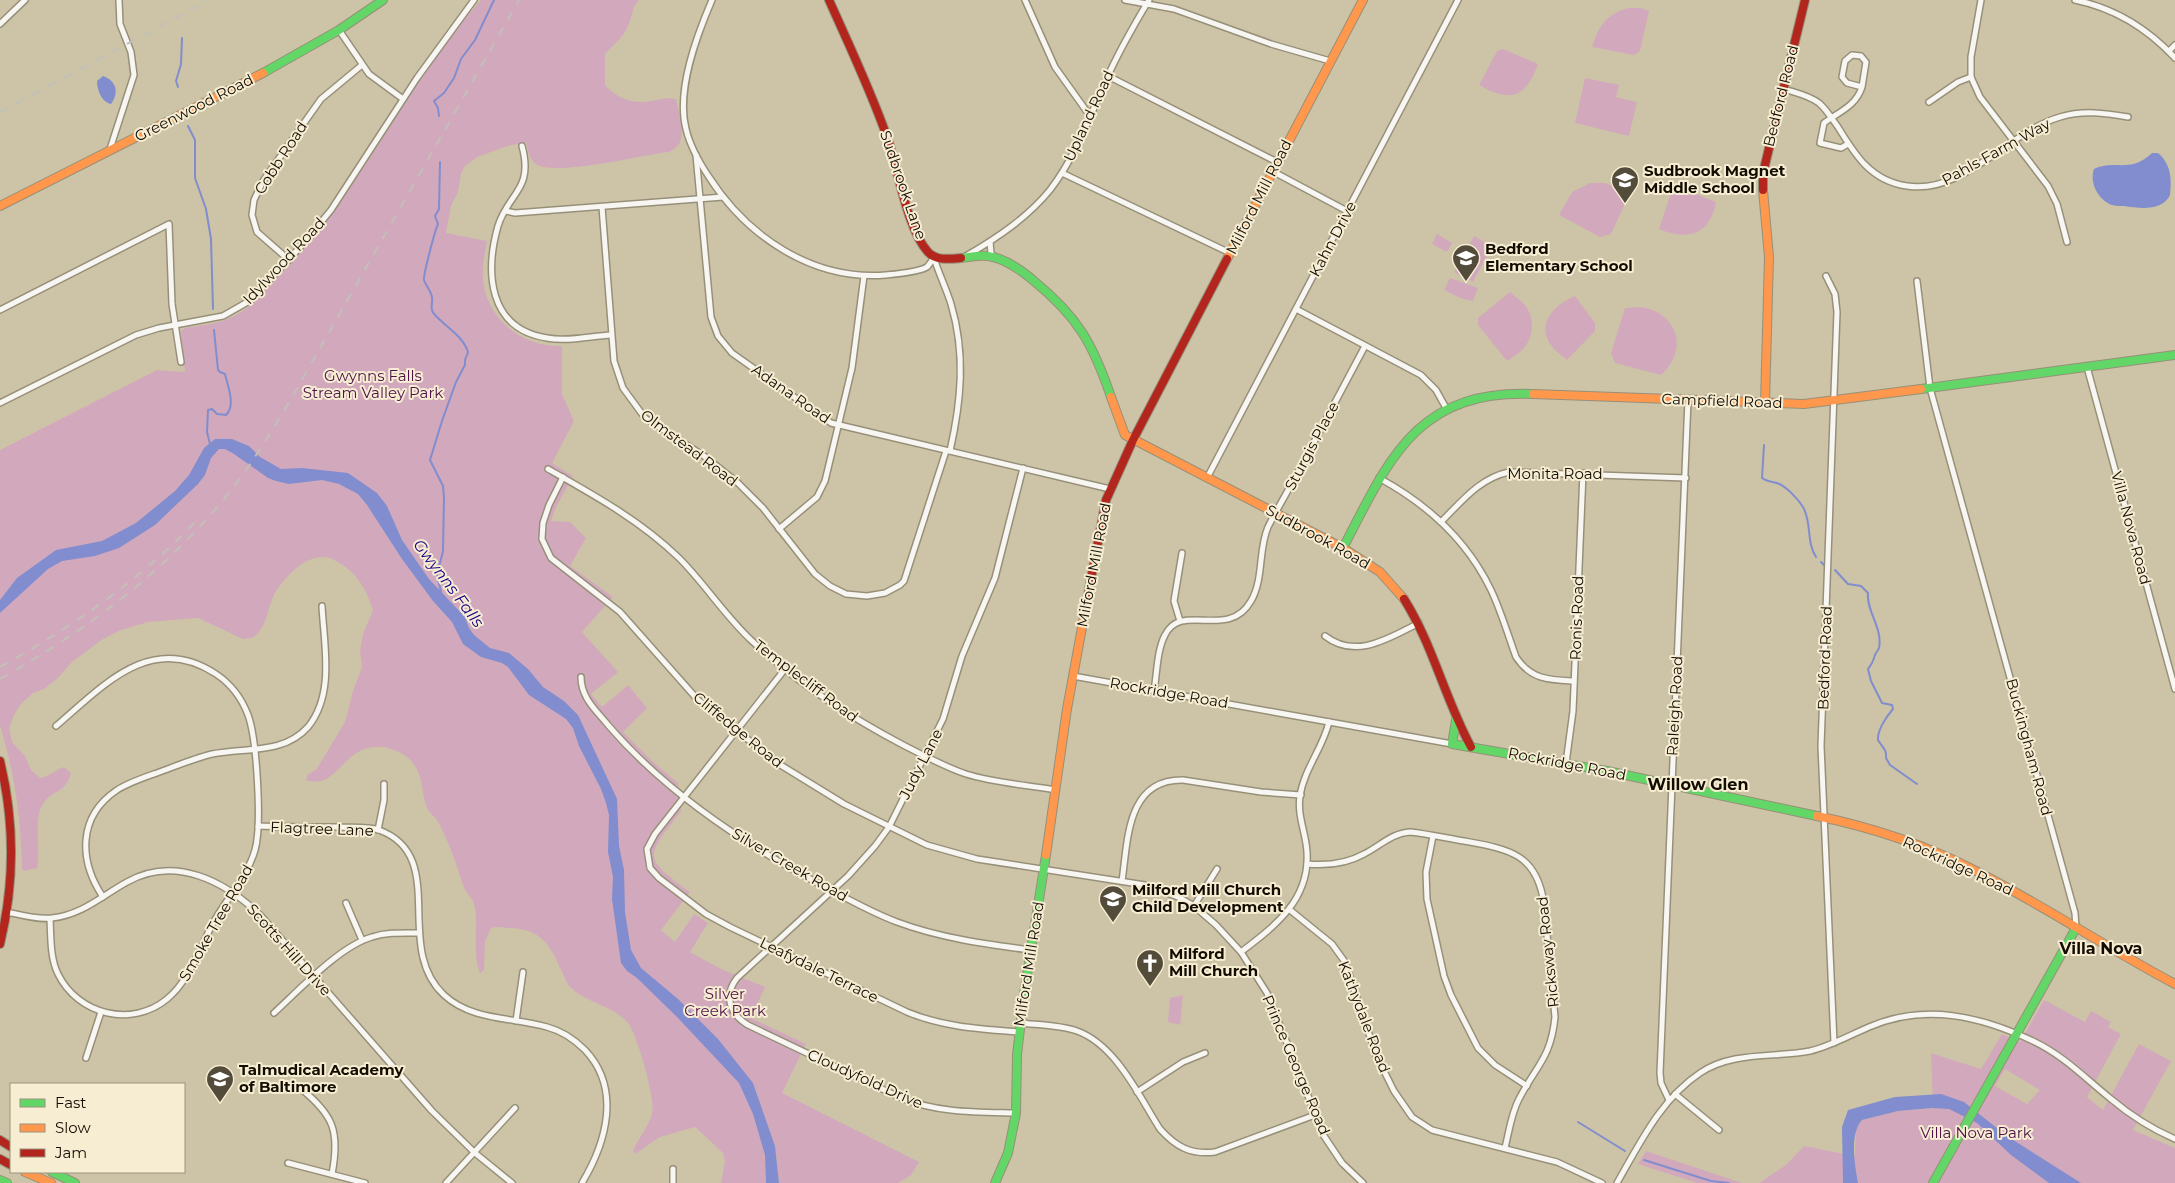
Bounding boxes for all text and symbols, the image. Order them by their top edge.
street label: Bedford Road [1759,43,1802,149]
street label: Upland Road [1059,67,1118,164]
street label: Greenwood Road [131,69,256,146]
street label: Pahls Farm Way [1938,113,2054,189]
street label: Cobb Road [250,118,311,198]
street label: Sudbrook Lane [876,128,931,242]
street label: Milford Mill Road [1221,136,1296,257]
place label: Sudbrook Magnet Middle School [1644,161,1786,197]
school or university icon: Sudbrook Magnet Middle School [1610,165,1640,204]
street label: Kahn Drive [1305,198,1360,280]
street label: Idylwood Road [239,213,329,308]
place label: Bedford Elementary School [1485,239,1633,275]
school or university icon: Bedford Elementary School [1451,243,1481,282]
street label: Adana Road [748,359,834,428]
park label: Gwynns Falls Stream Valley Park [303,366,443,402]
street label: Campfield Road [1661,389,1783,412]
street label: Sturgis Place [1280,398,1343,493]
street label: Olmstead Road [637,405,742,490]
street label: Monita Road [1507,464,1603,483]
street label: Villa Nova Road [2107,469,2156,587]
street label: Sudbrook Road [1263,500,1374,573]
street label: Milford Mill Road [1072,501,1115,629]
water label: Gwynns Falls [409,535,488,631]
street label: Ronis Road [1566,575,1587,661]
street label: Bedford Road [1813,606,1836,710]
street label: Templecliff Road [750,635,862,726]
street label: Raleigh Road [1662,655,1687,757]
street label: Rockridge Road [1108,673,1230,712]
street label: Buckingham Road [2002,676,2057,818]
street label: Cliffedge Road [689,687,787,772]
street label: Judy Lane [894,725,946,803]
street label: Rockridge Road [1506,743,1628,784]
district label: Willow Glen [1647,775,1749,794]
street label: Flagtree Lane [270,817,374,840]
street label: Silver Creek Road [729,824,852,906]
street label: Rockridge Road [1900,832,2017,900]
street label: Smoke Tree Road [174,861,257,985]
place label: Milford Mill Church Child Development [1132,880,1284,916]
school or university icon: Milford Mill Church Child Development [1098,884,1128,923]
street label: Ricksway Road [1532,895,1563,1009]
street label: Scotts Hill Drive [243,900,336,1000]
street label: Milford Mill Road [1009,900,1048,1028]
street label: Leafydale Terrace [757,933,882,1007]
district label: Villa Nova [2059,939,2142,958]
place label: Milford Mill Church [1169,944,1258,980]
church icon: Milford Mill Church [1135,948,1165,987]
street label: Kathydale Road [1334,958,1395,1076]
park label: Silver Creek Park [684,984,766,1020]
street label: Prince George Road [1258,992,1335,1138]
street label: Cloudyfold Drive [805,1045,926,1112]
place label: Talmudical Academy of Baltimore [239,1060,404,1096]
school or university icon: Talmudical Academy of Baltimore [205,1064,235,1103]
legend [10,1083,185,1173]
text: Fast [55,1093,86,1112]
text: Slow [55,1118,91,1137]
park label: Villa Nova Park [1920,1123,2032,1142]
text: Jam [54,1143,87,1162]

